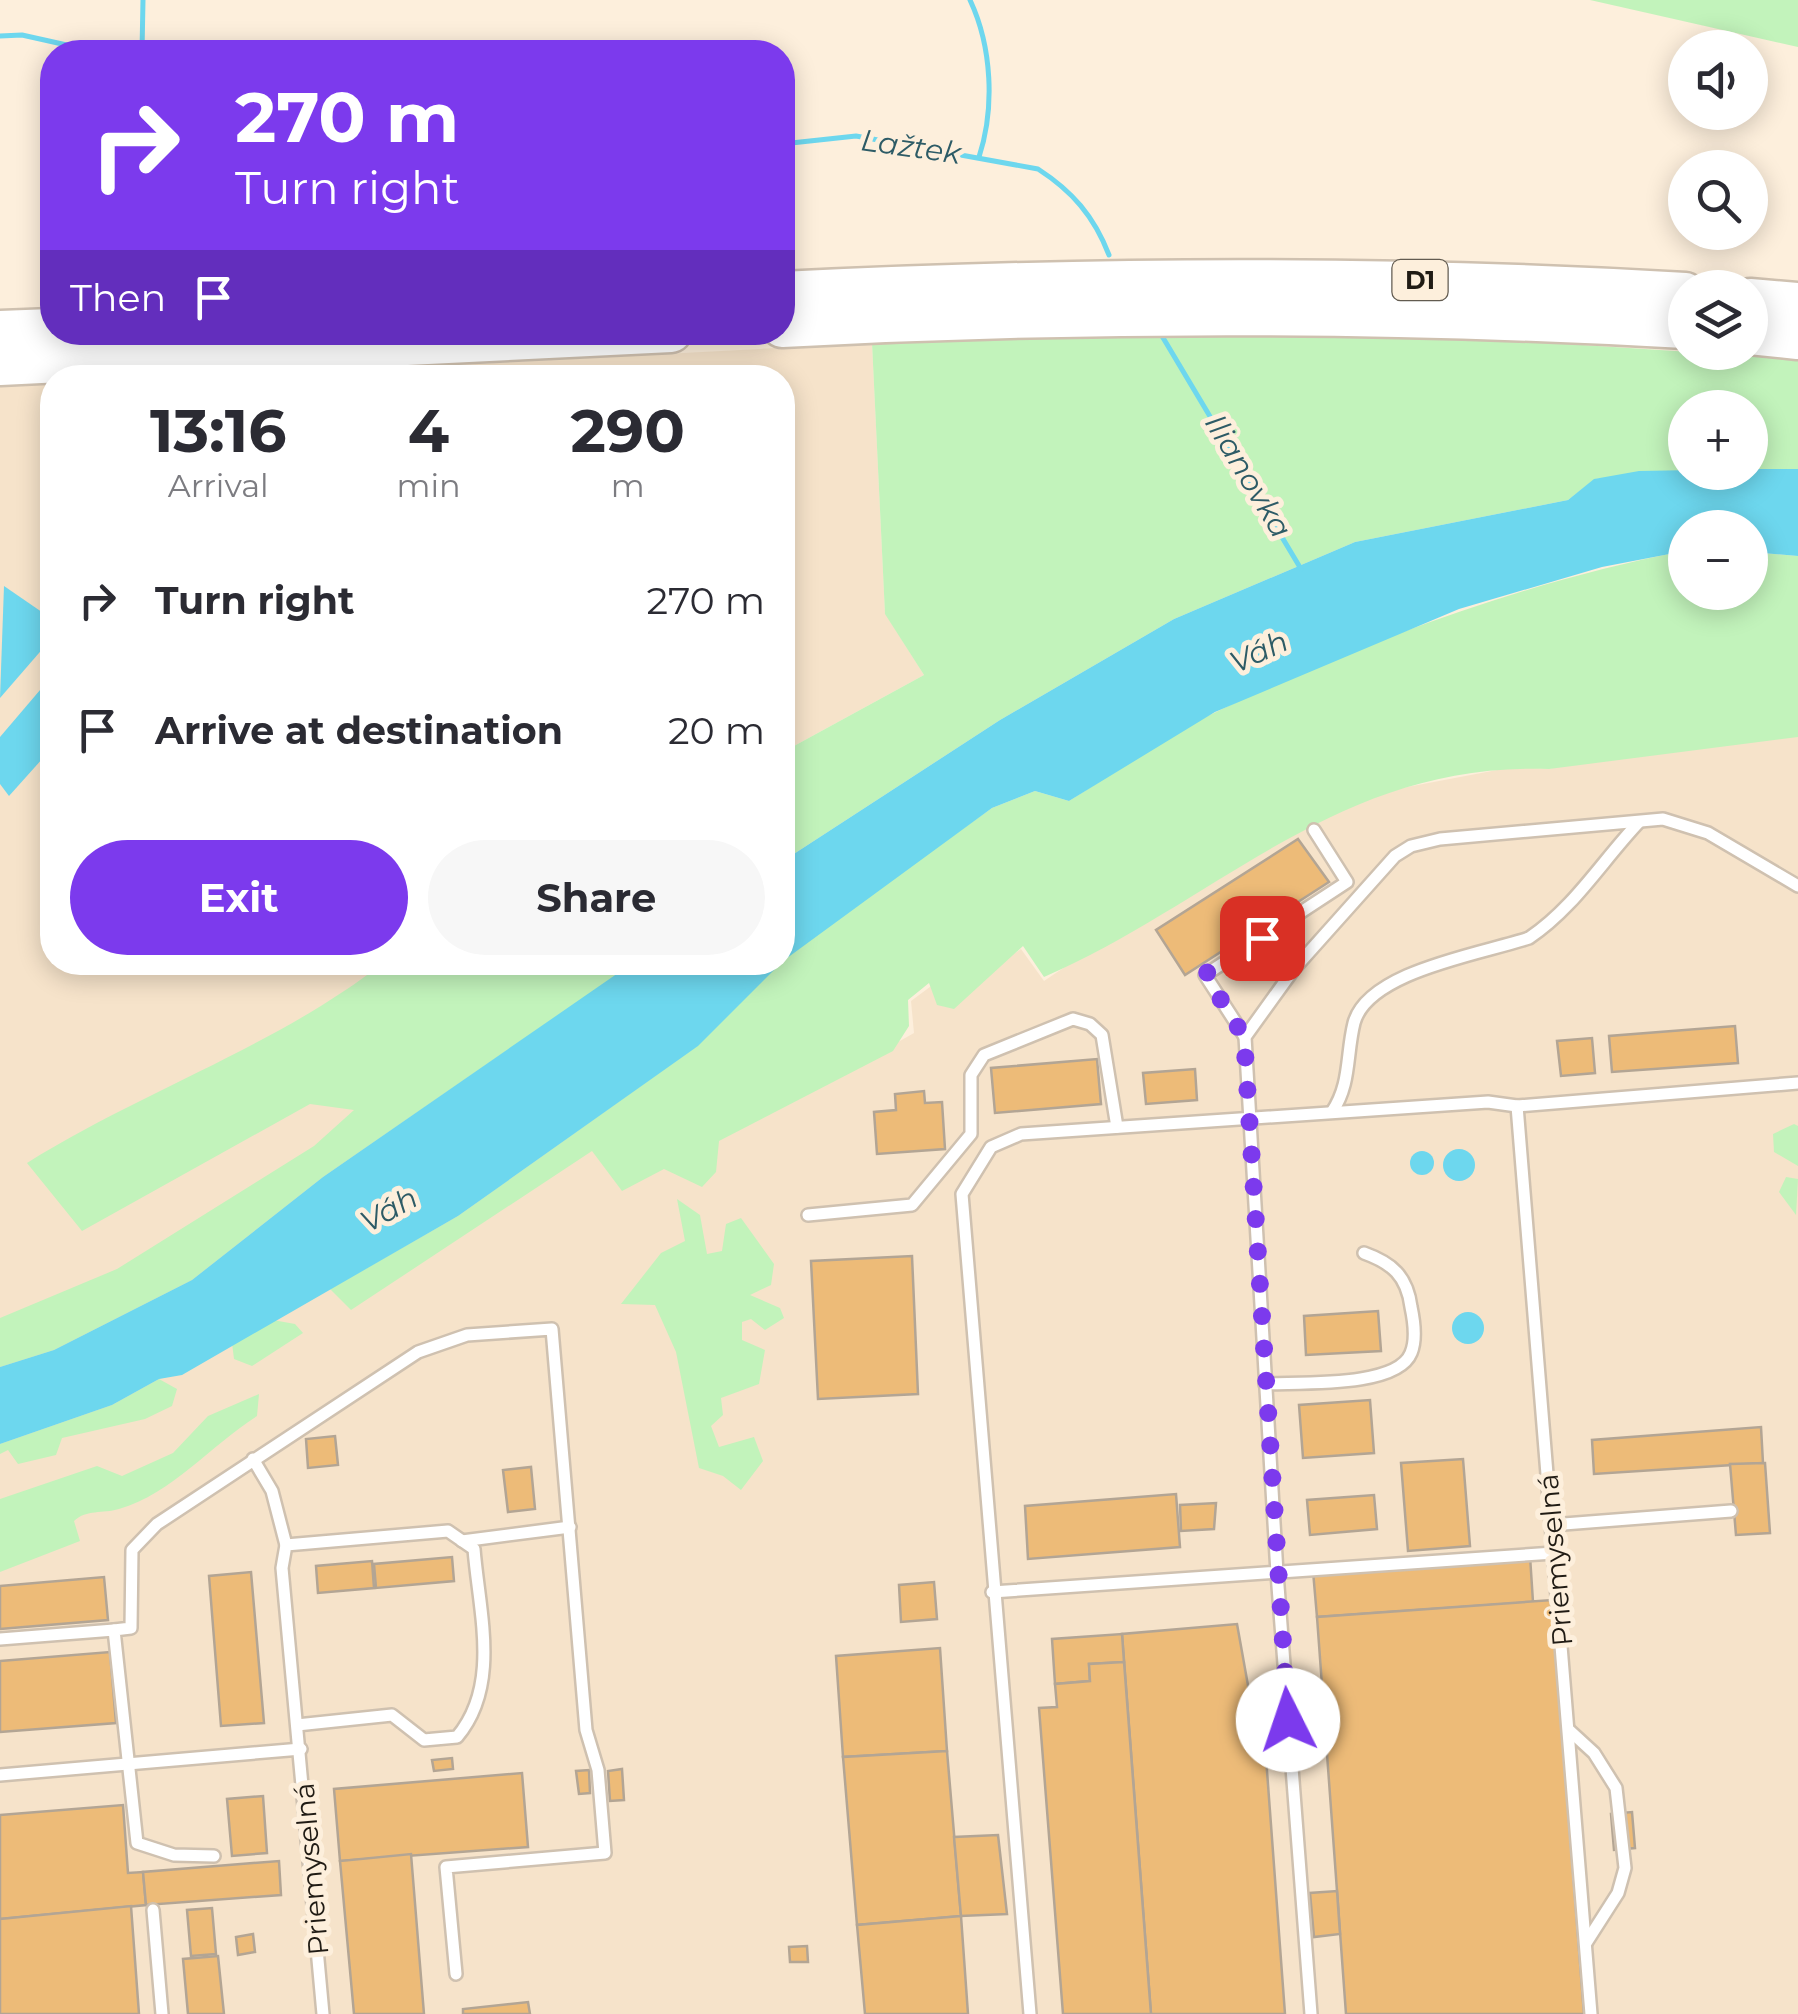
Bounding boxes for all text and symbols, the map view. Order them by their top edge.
map controls [1668,30,1768,610]
button: sound [1668,30,1768,130]
text: 270 m [235,74,459,160]
icon: right [70,80,200,210]
water label: Lažtek [859,121,965,172]
button: search [1668,150,1768,250]
text: Turn right [235,160,460,215]
road number: D1 [1392,260,1448,300]
icon: arrive [186,270,241,325]
button: layers [1668,270,1768,370]
text: Then [70,274,166,321]
button: + [1668,390,1768,490]
text: 13:16 [150,394,286,467]
text: 4 [408,394,449,467]
text: 290 [571,394,685,467]
water label: Ilianovka [1197,407,1300,544]
text: Arrival [168,466,269,505]
text: min [396,466,461,505]
text: m [611,466,645,505]
button: − [1668,510,1768,610]
icon: right [70,573,125,628]
text: Turn right [155,577,354,624]
text: 270 m [646,577,765,624]
water label: Váh [1224,622,1294,681]
icon: arrive [70,703,125,758]
text: Arrive at destination [155,707,563,754]
text: 20 m [668,707,765,754]
button: Exit [70,840,408,955]
button: Share [428,840,765,955]
pin [1220,896,1305,981]
icon: arrive [1235,911,1290,966]
water label: Váh [354,1179,424,1240]
street label: Priemyselná [1531,1473,1579,1647]
position arrow [1236,1668,1340,1772]
street label: Priemyselná [287,1782,335,1956]

